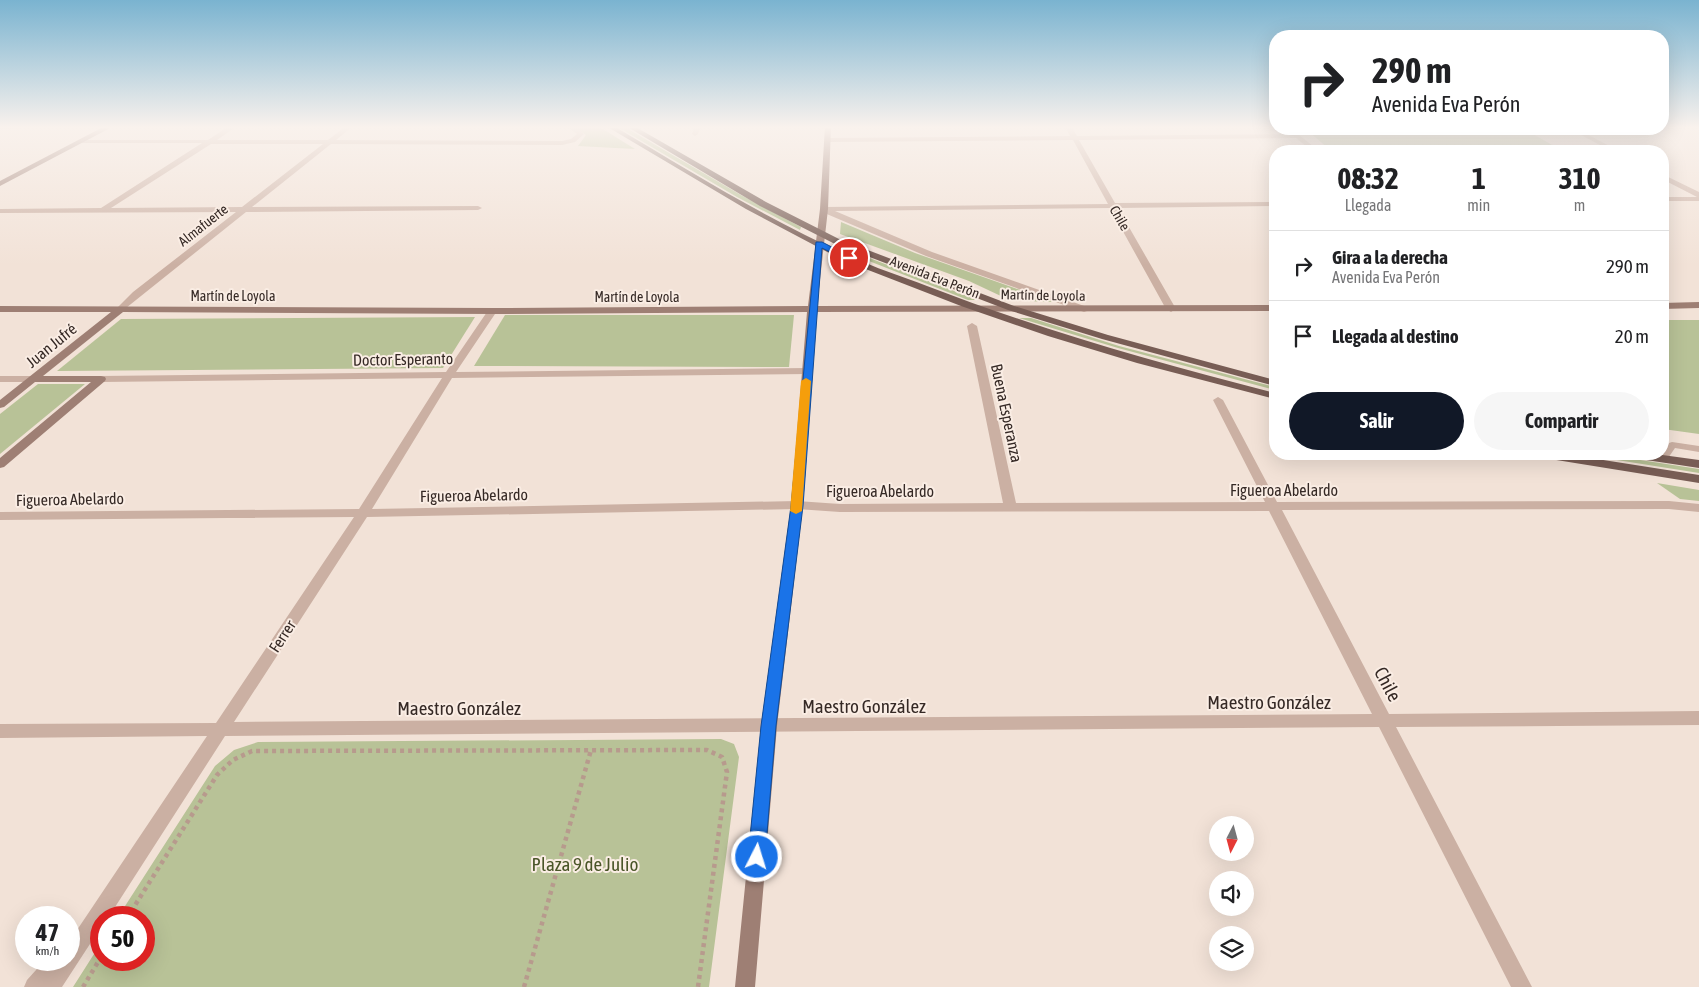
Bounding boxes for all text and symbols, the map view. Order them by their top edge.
icon: right [1289,50,1354,115]
text: 290 m [1372,50,1451,90]
text: Avenida Eva Perón [1372,91,1521,117]
text: 08:32 [1337,161,1399,195]
text: 1 [1472,161,1486,195]
text: 310 [1558,161,1601,195]
text: Llegada [1345,196,1391,214]
text: min [1467,196,1490,214]
text: m [1574,196,1585,214]
street label: Almafuerte [175,201,231,249]
street label: Chile [1107,203,1133,233]
pin [828,237,870,279]
icon: arrive [835,244,863,272]
text: Gira a la derecha [1332,246,1448,268]
icon: right [1289,252,1317,280]
street label: Avenida Eva Perón [888,253,982,301]
text: 290 m [1606,255,1649,277]
text: Avenida Eva Perón [1332,268,1440,286]
street label: Martín de Loyola [1000,286,1086,304]
street label: Martín de Loyola [190,288,276,304]
street label: Martín de Loyola [594,289,680,305]
street label: Juan Jufré [22,319,80,371]
icon: arrive [1289,322,1317,350]
text: Llegada al destino [1332,325,1459,347]
text: 20 m [1615,325,1649,347]
street label: Doctor Esperanto [353,349,453,370]
street label: Buena Esperanza [987,362,1026,464]
button: Salir [1289,392,1464,450]
button: Compartir [1474,392,1649,450]
street label: Figueroa Abelardo [1230,481,1338,500]
street label: Figueroa Abelardo [826,482,934,501]
street label: Figueroa Abelardo [420,485,528,506]
street label: Figueroa Abelardo [16,489,124,510]
street label: Ferrer [265,616,299,656]
street label: Chile [1370,663,1406,705]
street label: Maestro González [1207,691,1331,713]
street label: Maestro González [802,695,926,717]
street label: Maestro González [397,697,521,719]
north arrow [1209,816,1254,861]
map controls [1209,816,1254,971]
position arrow [730,830,782,882]
park label: Plaza 9 de Julio [532,853,638,875]
button: sound [1209,871,1254,916]
speed limit sign: 50 [90,906,155,971]
text: 47 [36,918,59,946]
button: layers [1209,926,1254,971]
text: km/h [36,944,59,958]

